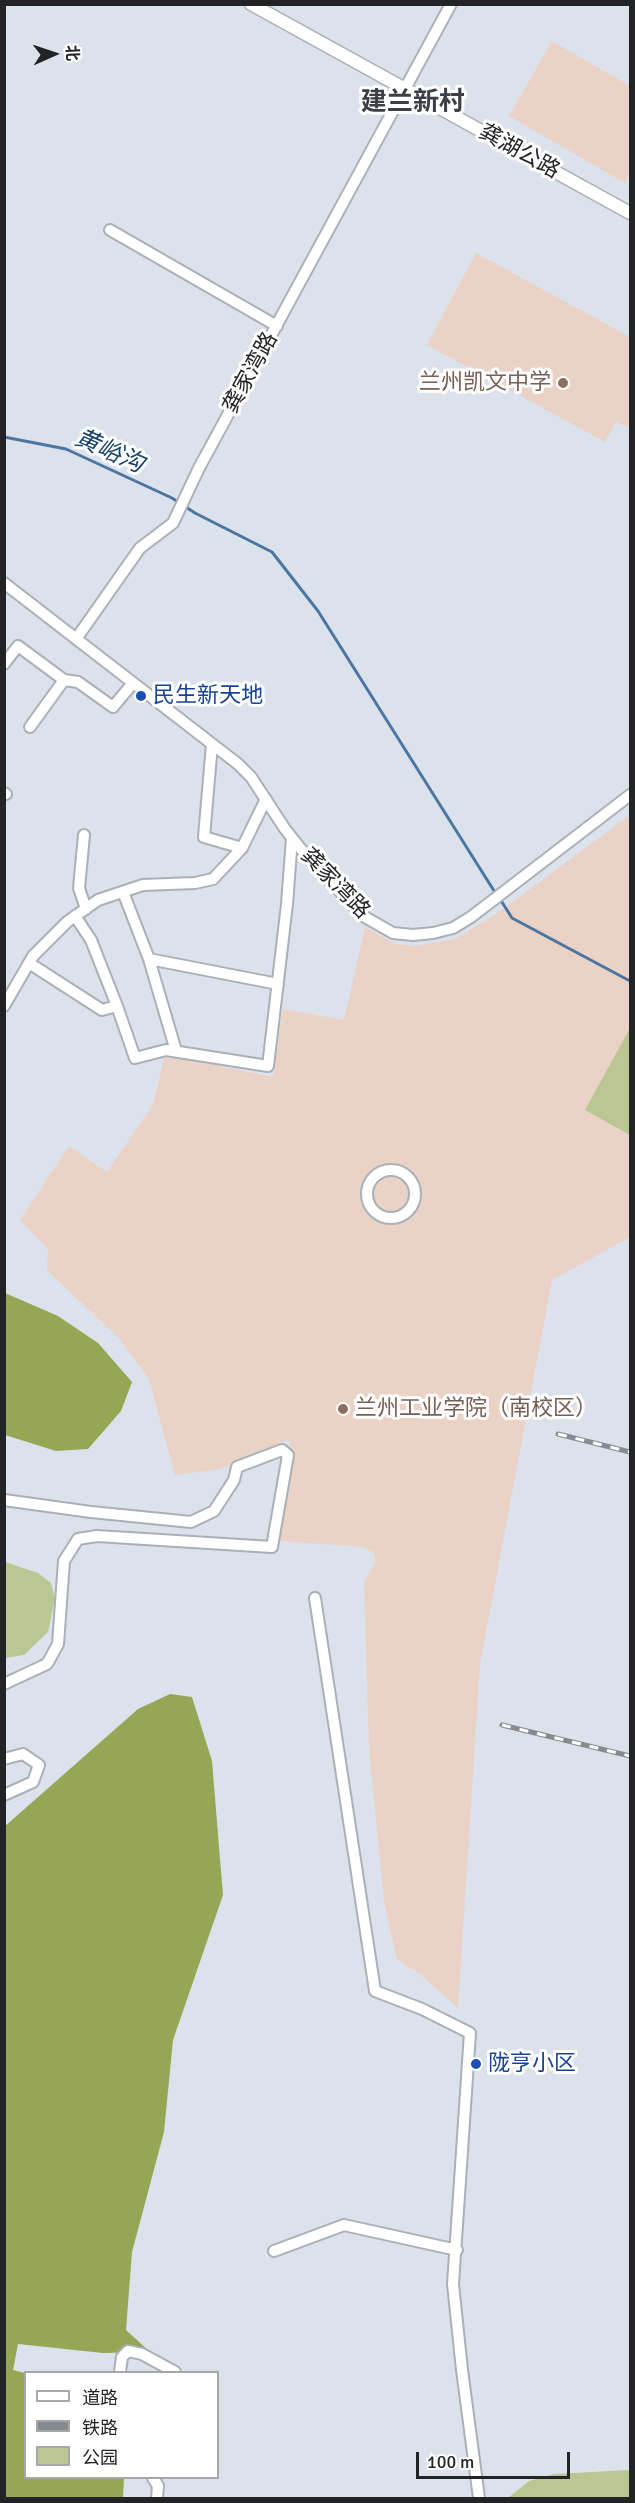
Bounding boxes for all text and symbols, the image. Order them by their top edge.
north arrow [24,24,84,84]
text: 北 [62,45,82,62]
district label: 建兰新村 [361,87,465,119]
street label: 龚湖公路 [474,119,564,185]
street label: 龚家湾路 [218,328,284,418]
place label: 兰州凯文中学 [419,370,551,396]
marker: 兰州凯文中学 [556,376,570,390]
water label: 黄峪沟 [70,424,148,480]
place label: 民生新天地 [153,683,263,709]
marker: 民生新天地 [134,689,148,703]
street label: 龚家湾路 [295,843,375,925]
place label: 兰州工业学院（南校区） [355,1396,597,1422]
marker: 兰州工业学院（南校区） [336,1402,350,1416]
place label: 陇亨小区 [488,2051,576,2077]
marker: 陇亨小区 [469,2057,483,2071]
legend [24,2371,219,2479]
text: 道路 [82,2387,118,2409]
text: 铁路 [82,2417,118,2439]
scale bar [419,2440,574,2478]
text: 公园 [82,2447,118,2469]
text: 100 m [427,2451,474,2473]

